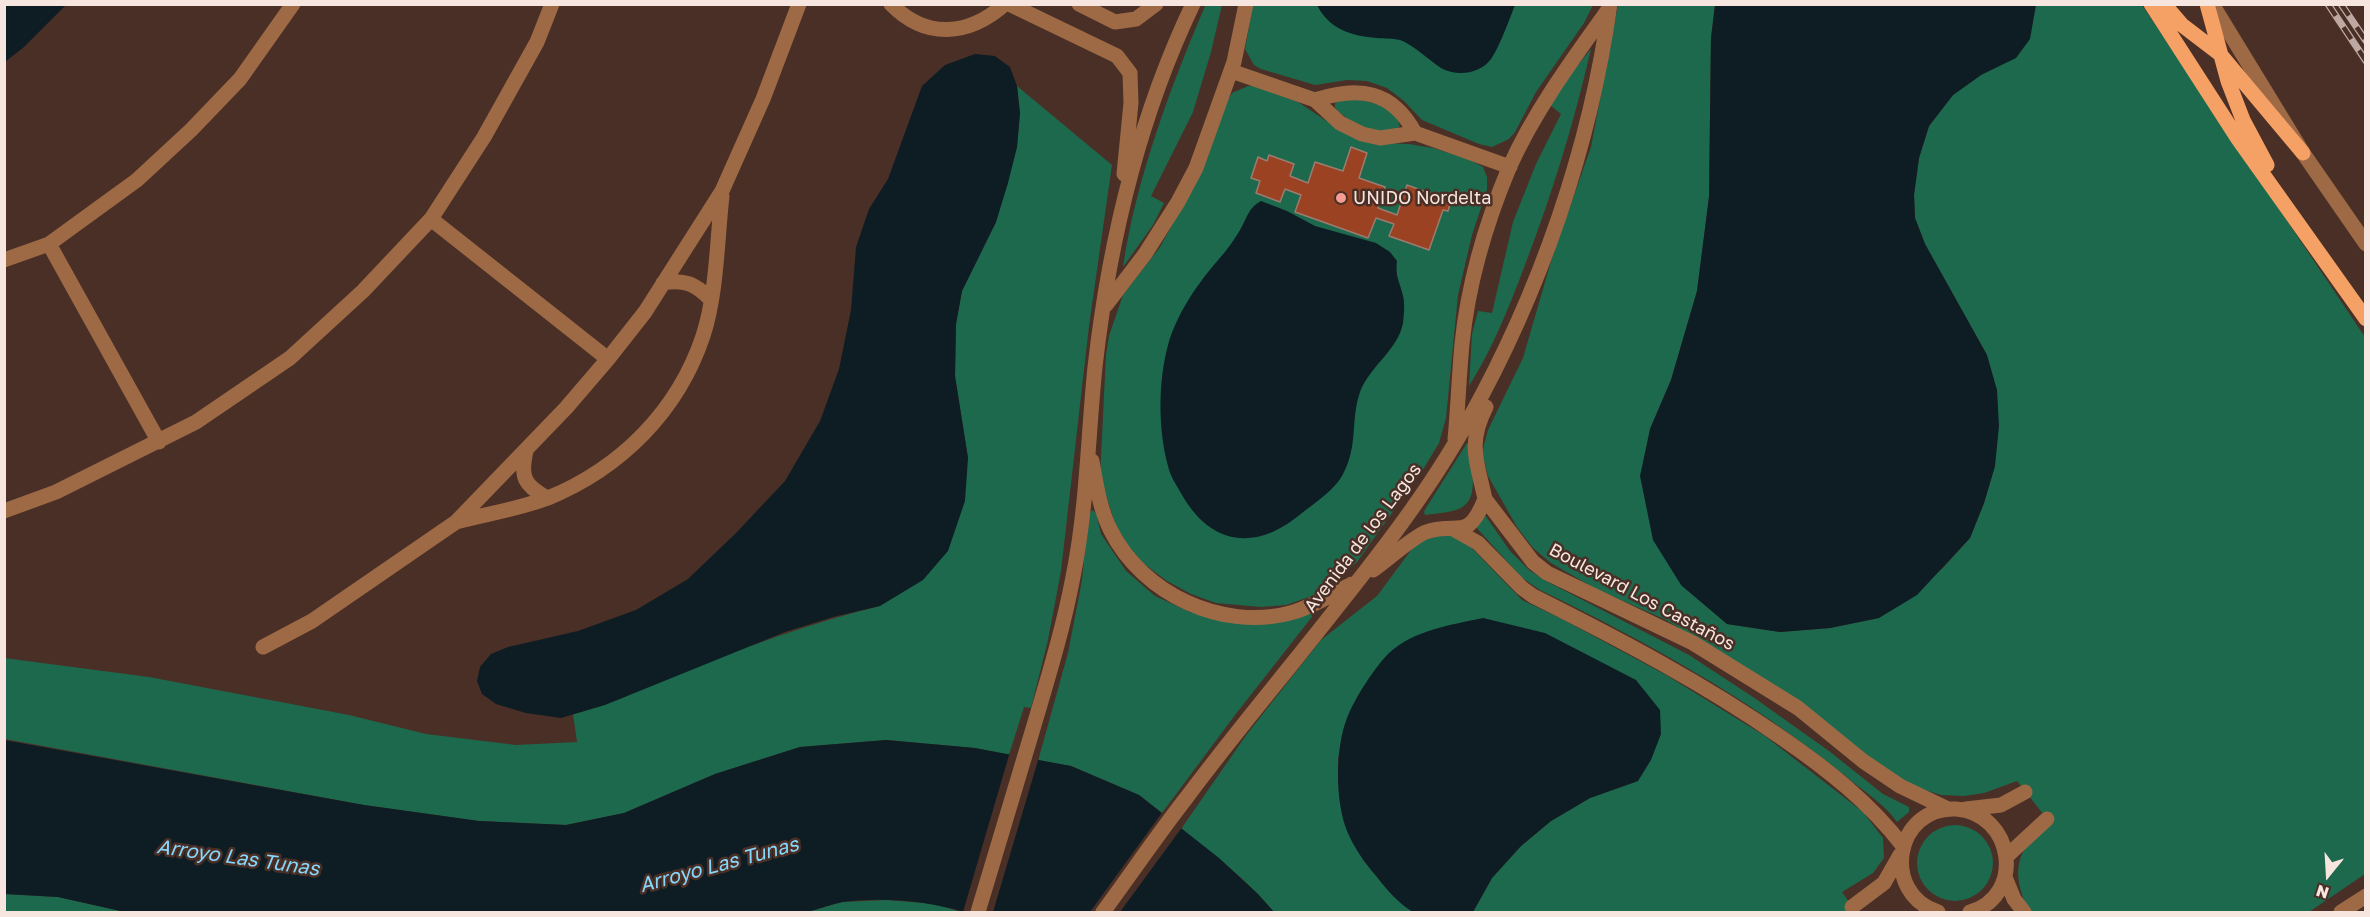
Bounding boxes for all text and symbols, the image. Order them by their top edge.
place label: UNIDO Nordelta [1353,187,1491,209]
marker: UNIDO Nordelta [1334,191,1348,205]
street label: Avenida de los Lagos [1300,459,1426,617]
street label: Boulevard Los Castaños [1545,539,1739,655]
water label: Arroyo Las Tunas [637,832,801,898]
water label: Arroyo Las Tunas [155,835,321,881]
north arrow [2298,845,2358,905]
text: N [2314,881,2331,904]

